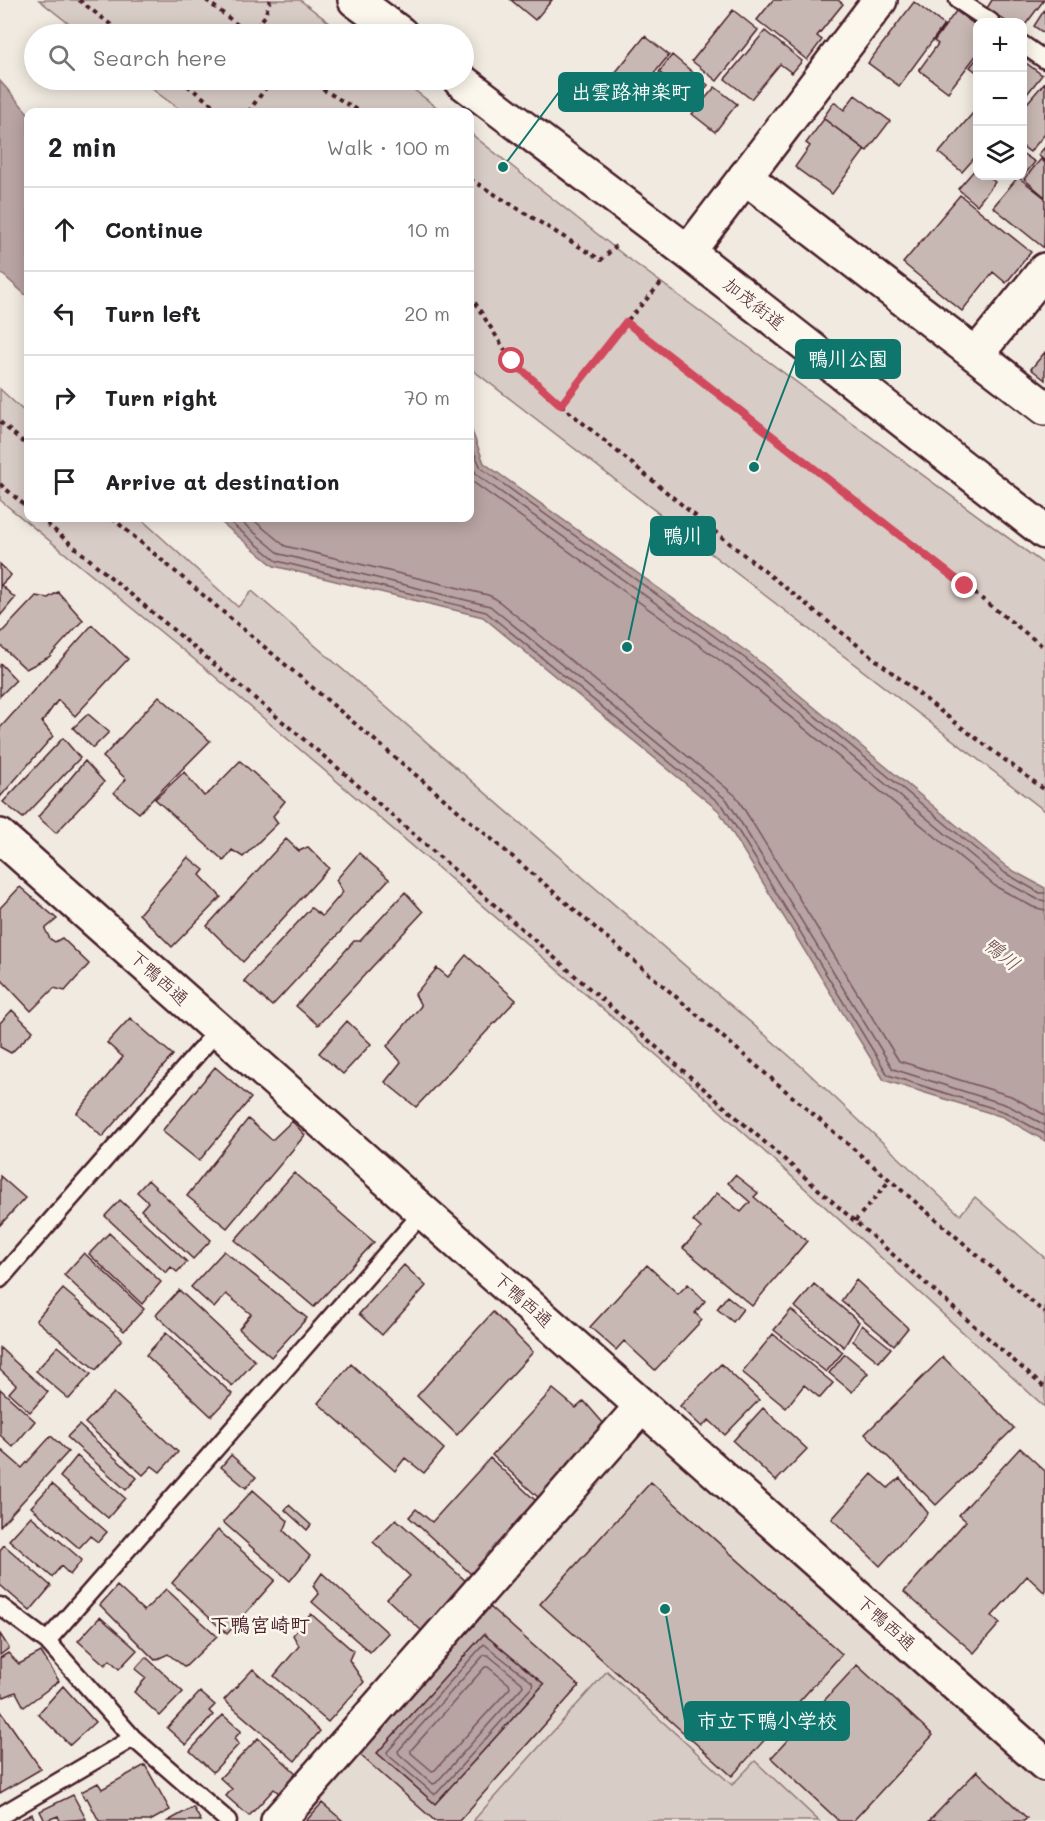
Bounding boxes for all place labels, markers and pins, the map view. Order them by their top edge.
callout: 出雲路神楽町 [559,73,703,111]
callout: 鴨川公園 [796,340,900,378]
callout: 鴨川 [651,517,715,555]
callout: 市立下鴨小学校 [685,1702,849,1740]

